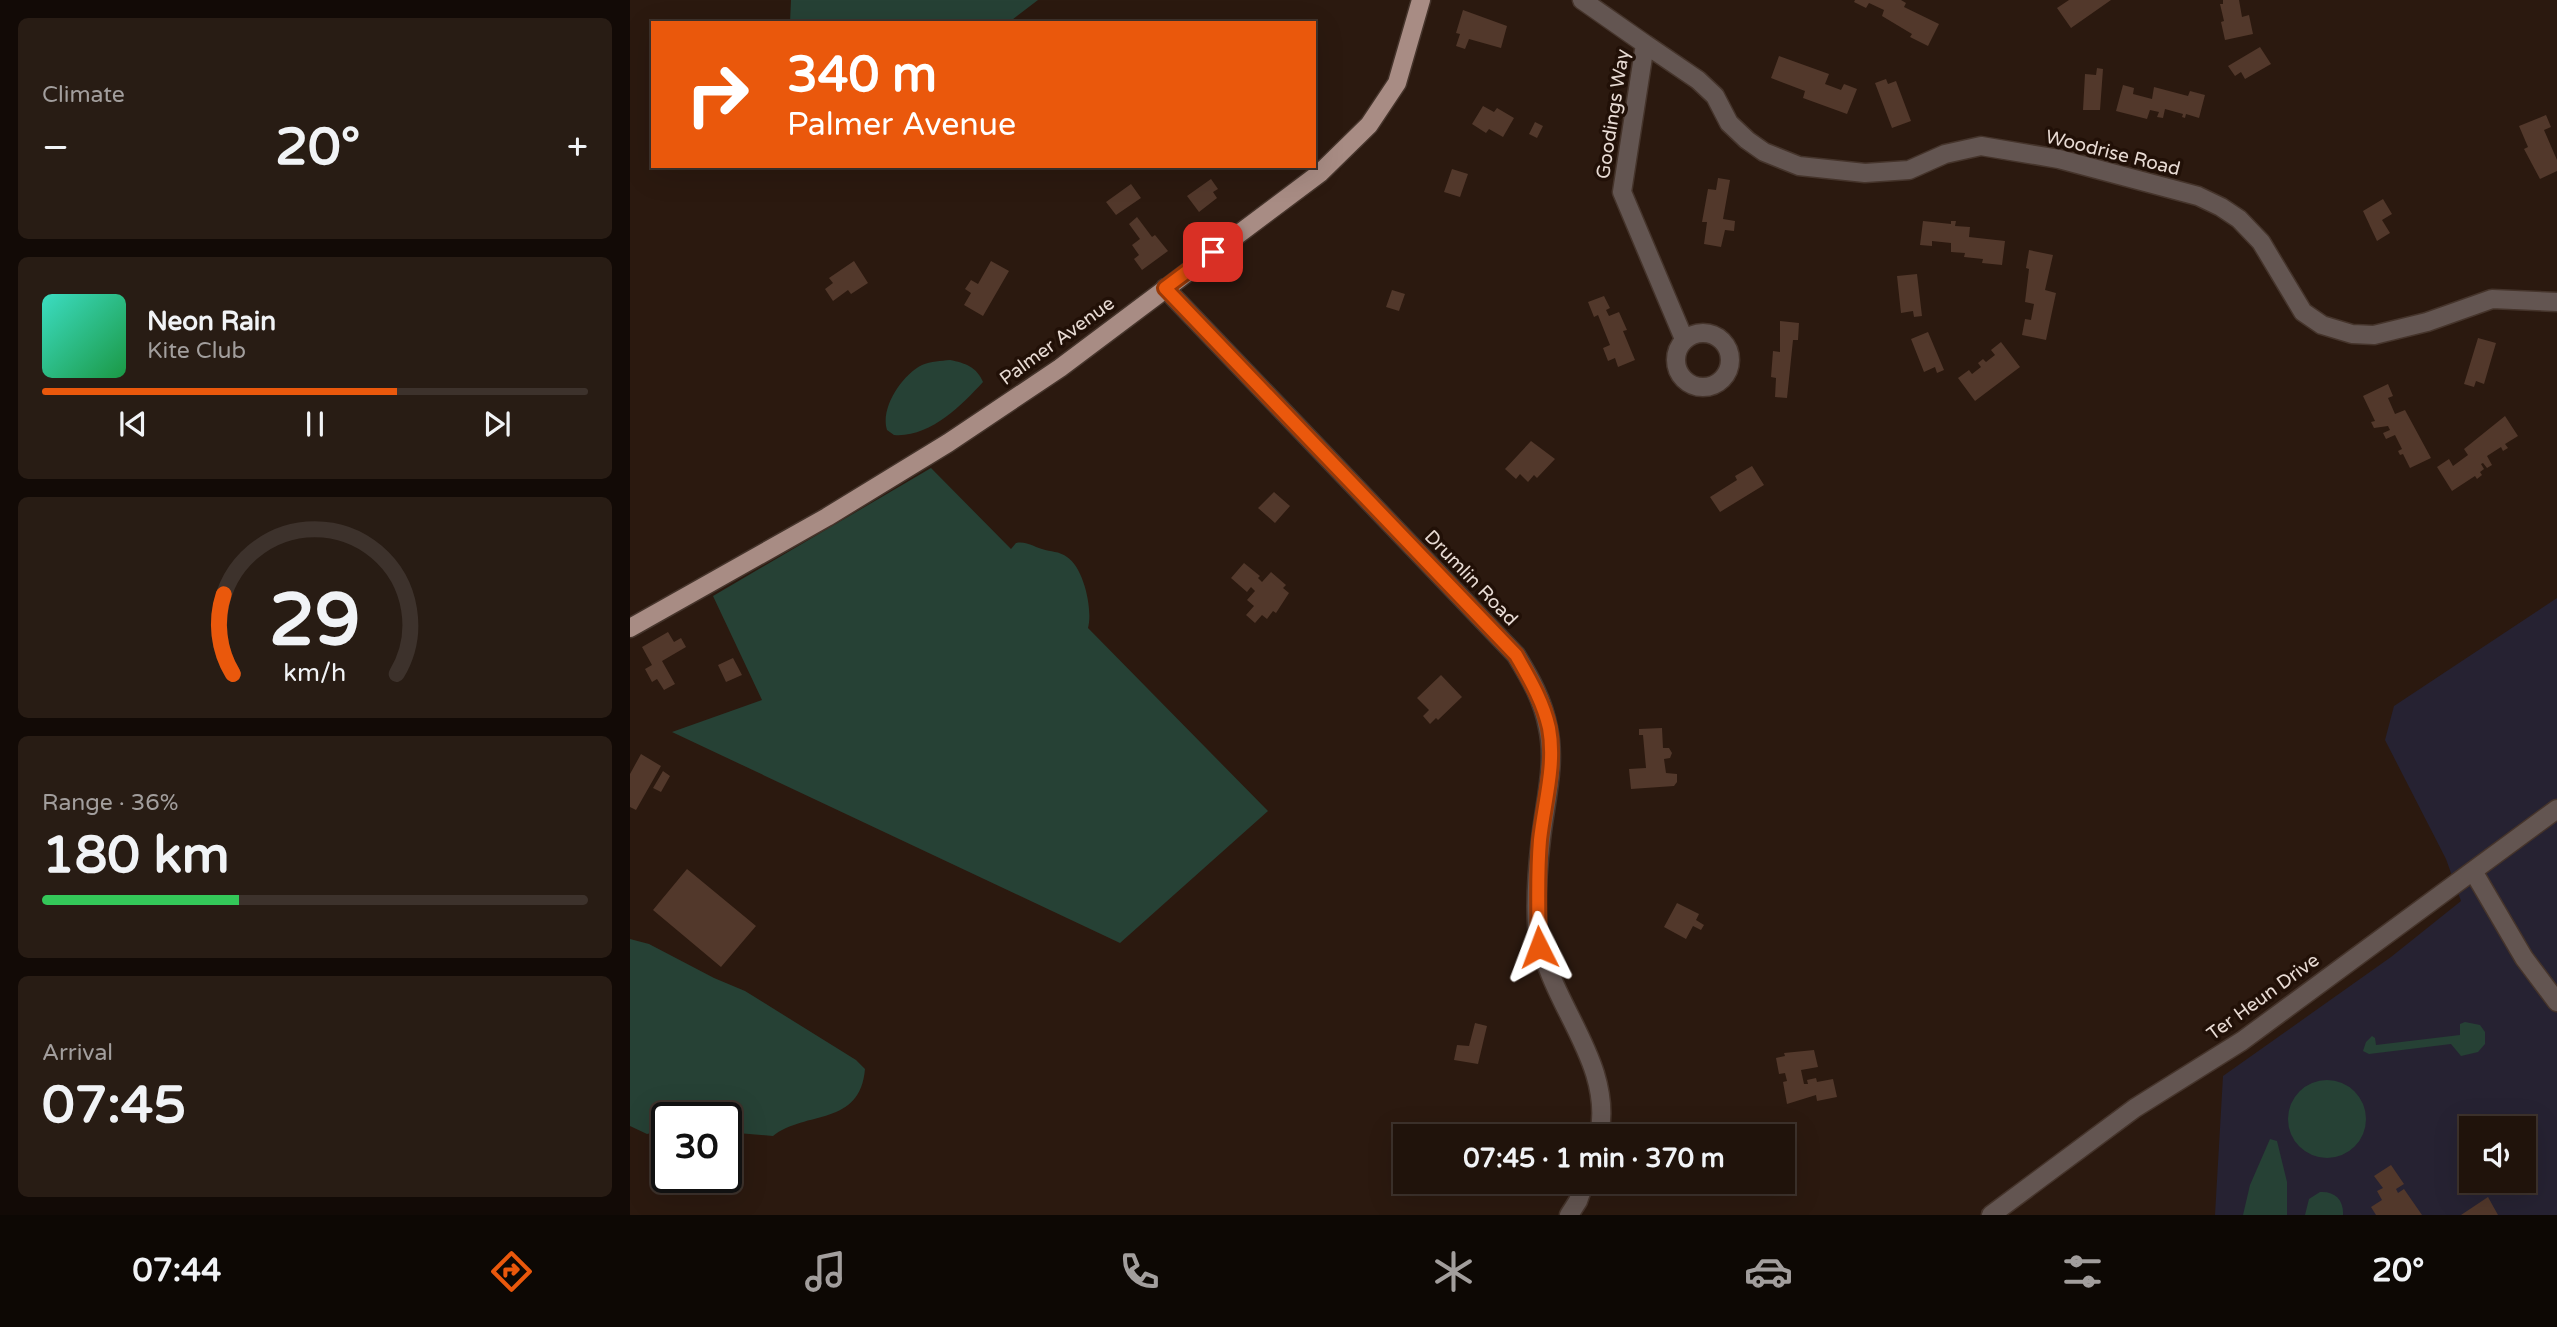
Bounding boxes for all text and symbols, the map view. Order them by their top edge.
text: 340 m [787,46,937,105]
street label: Goodings Way [1592,48,1634,180]
icon: right [672,49,763,140]
text: Climate [42,81,125,109]
text: Palmer Avenue [787,106,1016,144]
text: 20° [275,116,360,179]
text: − [42,125,69,171]
text: + [567,125,588,171]
street label: Woodrise Road [2043,126,2183,180]
pin [1183,222,1243,282]
icon: arrive [1194,233,1232,271]
street label: Palmer Avenue [995,292,1119,390]
text: Neon Rain [147,306,276,337]
text: Kite Club [147,337,246,365]
icon: previous [114,405,152,443]
icon: pause [296,405,334,443]
icon: next [478,405,516,443]
street label: Drumlin Road [1420,526,1522,630]
text: 29 [269,577,361,665]
text: km/h [284,657,346,687]
text: Range · 36% [42,789,178,817]
text: 180 km [42,824,230,887]
position arrow [1502,910,1576,984]
street label: Ter Heun Drive [2203,949,2323,1045]
text: Arrival [42,1039,113,1067]
text: 07:45 [42,1074,186,1137]
speed limit sign: 30 [651,1102,742,1193]
map controls [2459,1116,2536,1193]
button: sound [2459,1116,2536,1193]
text: 07:45 · 1 min · 370 m [1463,1143,1725,1174]
icon: directions [487,1247,536,1296]
icon: music [801,1247,850,1296]
icon: phone [1115,1247,1164,1296]
icon: climate [1429,1247,1478,1296]
icon: car [1744,1247,1793,1296]
icon: filters [2058,1247,2107,1296]
text: 07:44 [133,1252,221,1290]
text: 20° [2372,1252,2424,1290]

